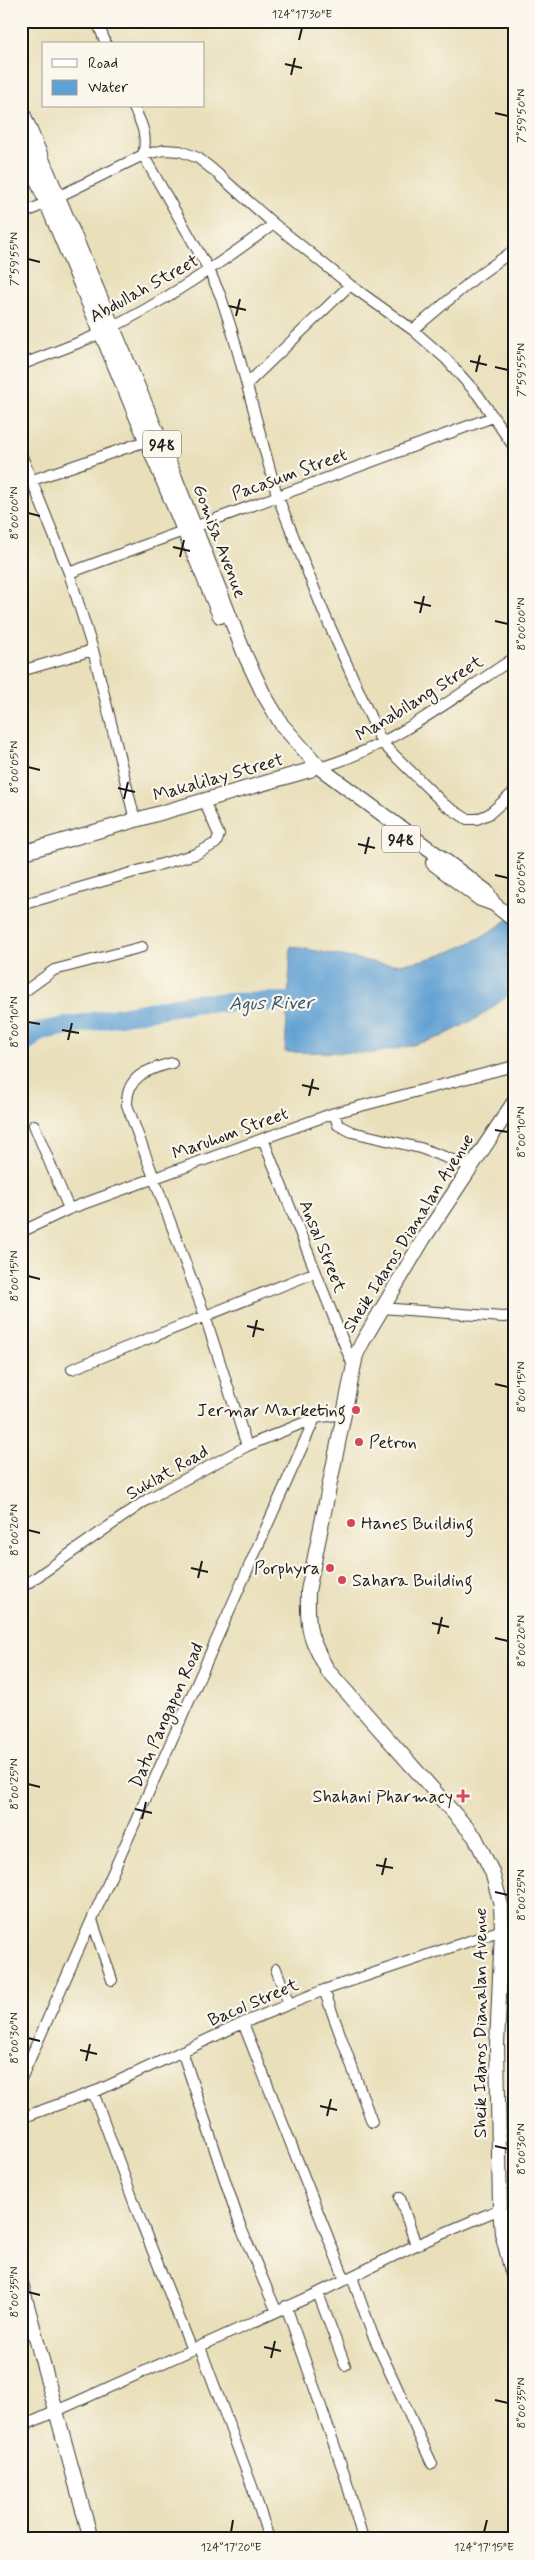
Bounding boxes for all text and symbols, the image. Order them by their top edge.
text: 124°17'30"E [272,7,332,23]
legend [42,42,205,108]
text: Road [88,54,118,74]
text: Water [88,78,128,98]
text: 7°59'50"N [514,89,530,143]
text: 7°59'55"N [7,232,23,286]
street label: Abdullah Street [86,249,203,329]
text: 7°59'55"N [514,343,530,397]
road number: 948 [143,430,181,458]
street label: Pacasum Street [228,443,351,507]
street label: Gomisa Avenue [186,481,252,602]
text: 8°00'00"N [7,487,23,539]
text: 8°00'00"N [514,598,530,650]
street label: Manabilang Street [351,650,489,749]
text: 8°00'05"N [7,741,23,793]
street label: Makalilay Street [150,748,286,808]
road number: 948 [382,826,420,852]
text: 8°00'05"N [514,852,530,904]
water label: Agus River [229,990,317,1017]
text: 8°00'10"N [7,996,23,1048]
street label: Maruhom Street [169,1102,292,1166]
text: 8°00'10"N [514,1106,530,1158]
street label: Sheik Idaros Dianalan Avenue [338,1129,480,1338]
street label: Ansal Street [293,1197,352,1297]
text: 8°00'15"N [7,1250,23,1302]
text: 8°00'15"N [514,1361,530,1413]
place label: Jermar Marketing [197,1399,346,1425]
marker: Jermar Marketing [350,1404,362,1416]
place label: Petron [369,1431,417,1455]
marker: Petron [353,1436,365,1448]
street label: Suklat Road [122,1440,213,1506]
text: 8°00'20"N [7,1504,23,1556]
place label: Hanes Building [361,1512,474,1538]
marker: Hanes Building [345,1517,357,1529]
place label: Porphyra [254,1557,320,1581]
marker: Porphyra [324,1562,336,1574]
place label: Sahara Building [352,1569,473,1595]
marker: Sahara Building [336,1574,348,1586]
text: 8°00'20"N [514,1615,530,1667]
street label: Datu Pangapon Road [124,1639,211,1792]
text: 8°00'25"N [7,1758,23,1810]
place label: Shahani Pharmacy [312,1785,453,1809]
marker: Shahani Pharmacy [457,1790,469,1802]
text: 8°00'25"N [514,1869,530,1921]
street label: Sheik Idaros Dianalan Avenue [469,1908,493,2138]
street label: Bacol Street [204,1973,303,2033]
text: 8°00'30"N [7,2012,23,2064]
text: 8°00'30"N [514,2123,530,2175]
text: 8°00'35"N [7,2266,23,2318]
text: 8°00'35"N [514,2377,530,2429]
text: 124°17'20"E [201,2540,261,2556]
text: 124°17'15"E [454,2540,514,2556]

